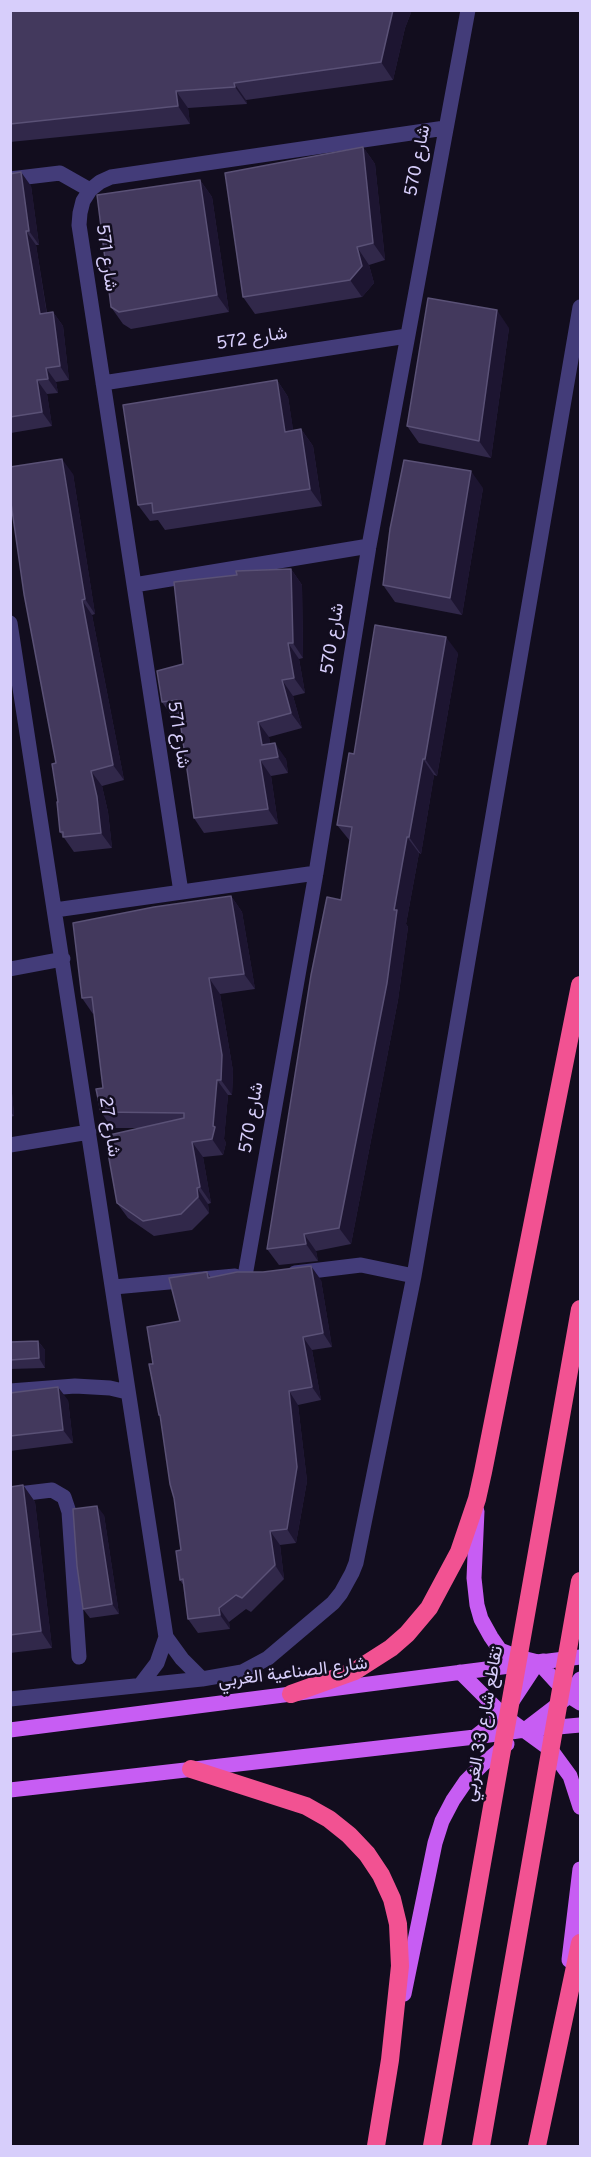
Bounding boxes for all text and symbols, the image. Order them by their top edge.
street label: شارع 570 [402,124,436,198]
street label: شارع 571 [90,223,120,293]
street label: شارع 572 [215,324,289,356]
street label: شارع 570 [318,602,350,676]
street label: شارع 571 [161,700,193,770]
street label: شارع 570 [236,1081,270,1155]
street label: شارع 27 [93,1095,123,1159]
street label: تقاطع شارع 33 الغربي [461,1645,509,1803]
street label: شارع الصناعية الغربي [217,1654,369,1694]

